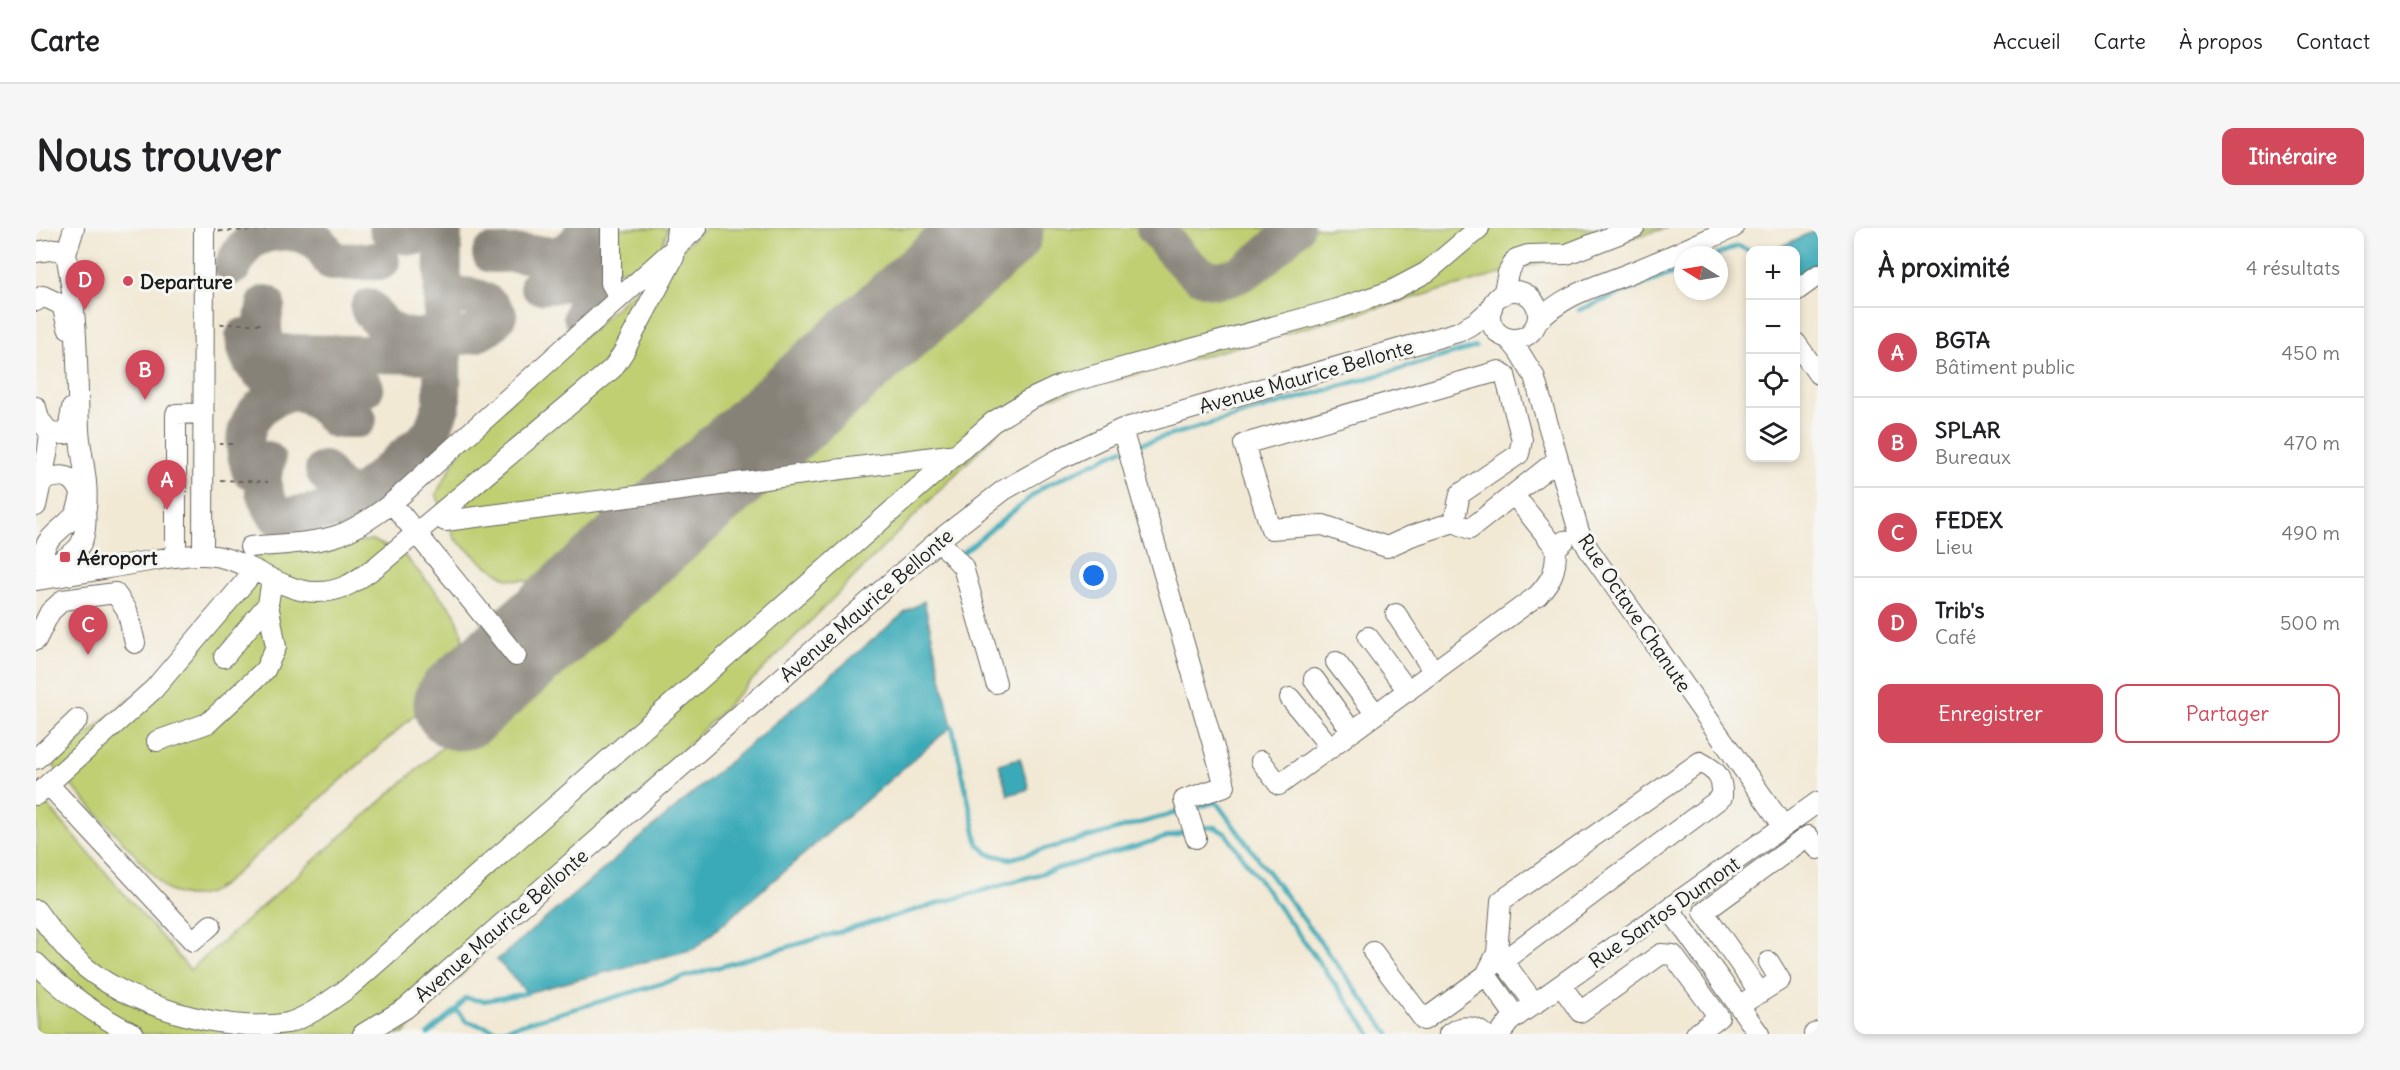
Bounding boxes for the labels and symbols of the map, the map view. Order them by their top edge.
north arrow [1674,246,1728,300]
pin: D [65,260,104,310]
place label: Departure [140,269,233,294]
marker: Departure [121,274,135,288]
street label: Avenue Maurice Bellonte [1196,333,1416,419]
pin: B [126,350,164,400]
pin: A [148,460,186,510]
street label: Avenue Maurice Bellonte [774,523,958,687]
street label: Rue Octave Chanute [1573,529,1697,697]
place label: Aéroport [77,545,158,570]
marker: Aéroport [58,550,72,564]
your location [1079,561,1108,590]
pin: C [68,606,108,655]
street label: Avenue Maurice Bellonte [409,843,593,1007]
street label: Rue Santos Dumont [1584,850,1744,973]

